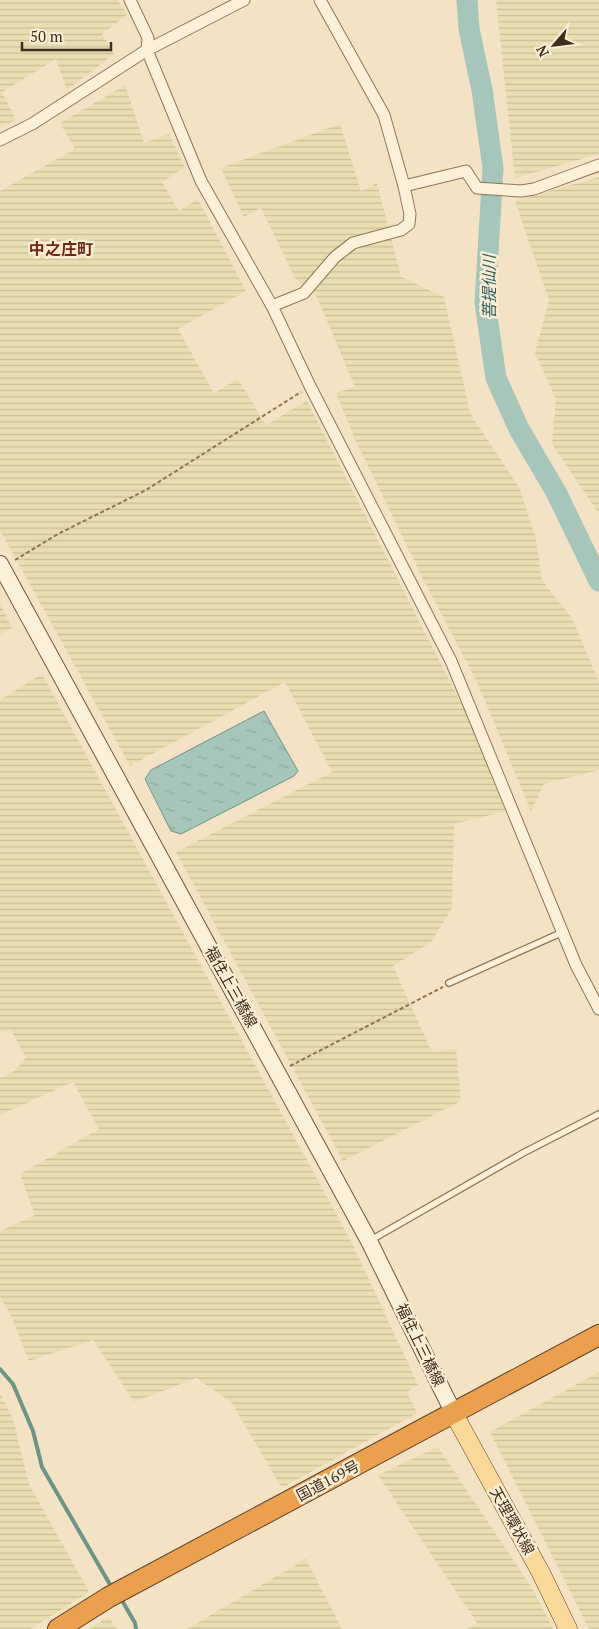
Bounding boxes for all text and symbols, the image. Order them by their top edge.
scale bar [22,20,111,52]
north arrow [529,20,579,70]
text: 50 m [30,26,63,46]
text: N [531,42,553,60]
district label: 中之庄町 [29,238,93,260]
water label: 菩提仙川 [478,253,500,319]
street label: 福住上三橋線 [201,942,262,1031]
street label: 福住上三橋線 [392,1300,450,1389]
street label: 国道169号 [292,1455,363,1505]
street label: 天理環状線 [486,1483,540,1558]

